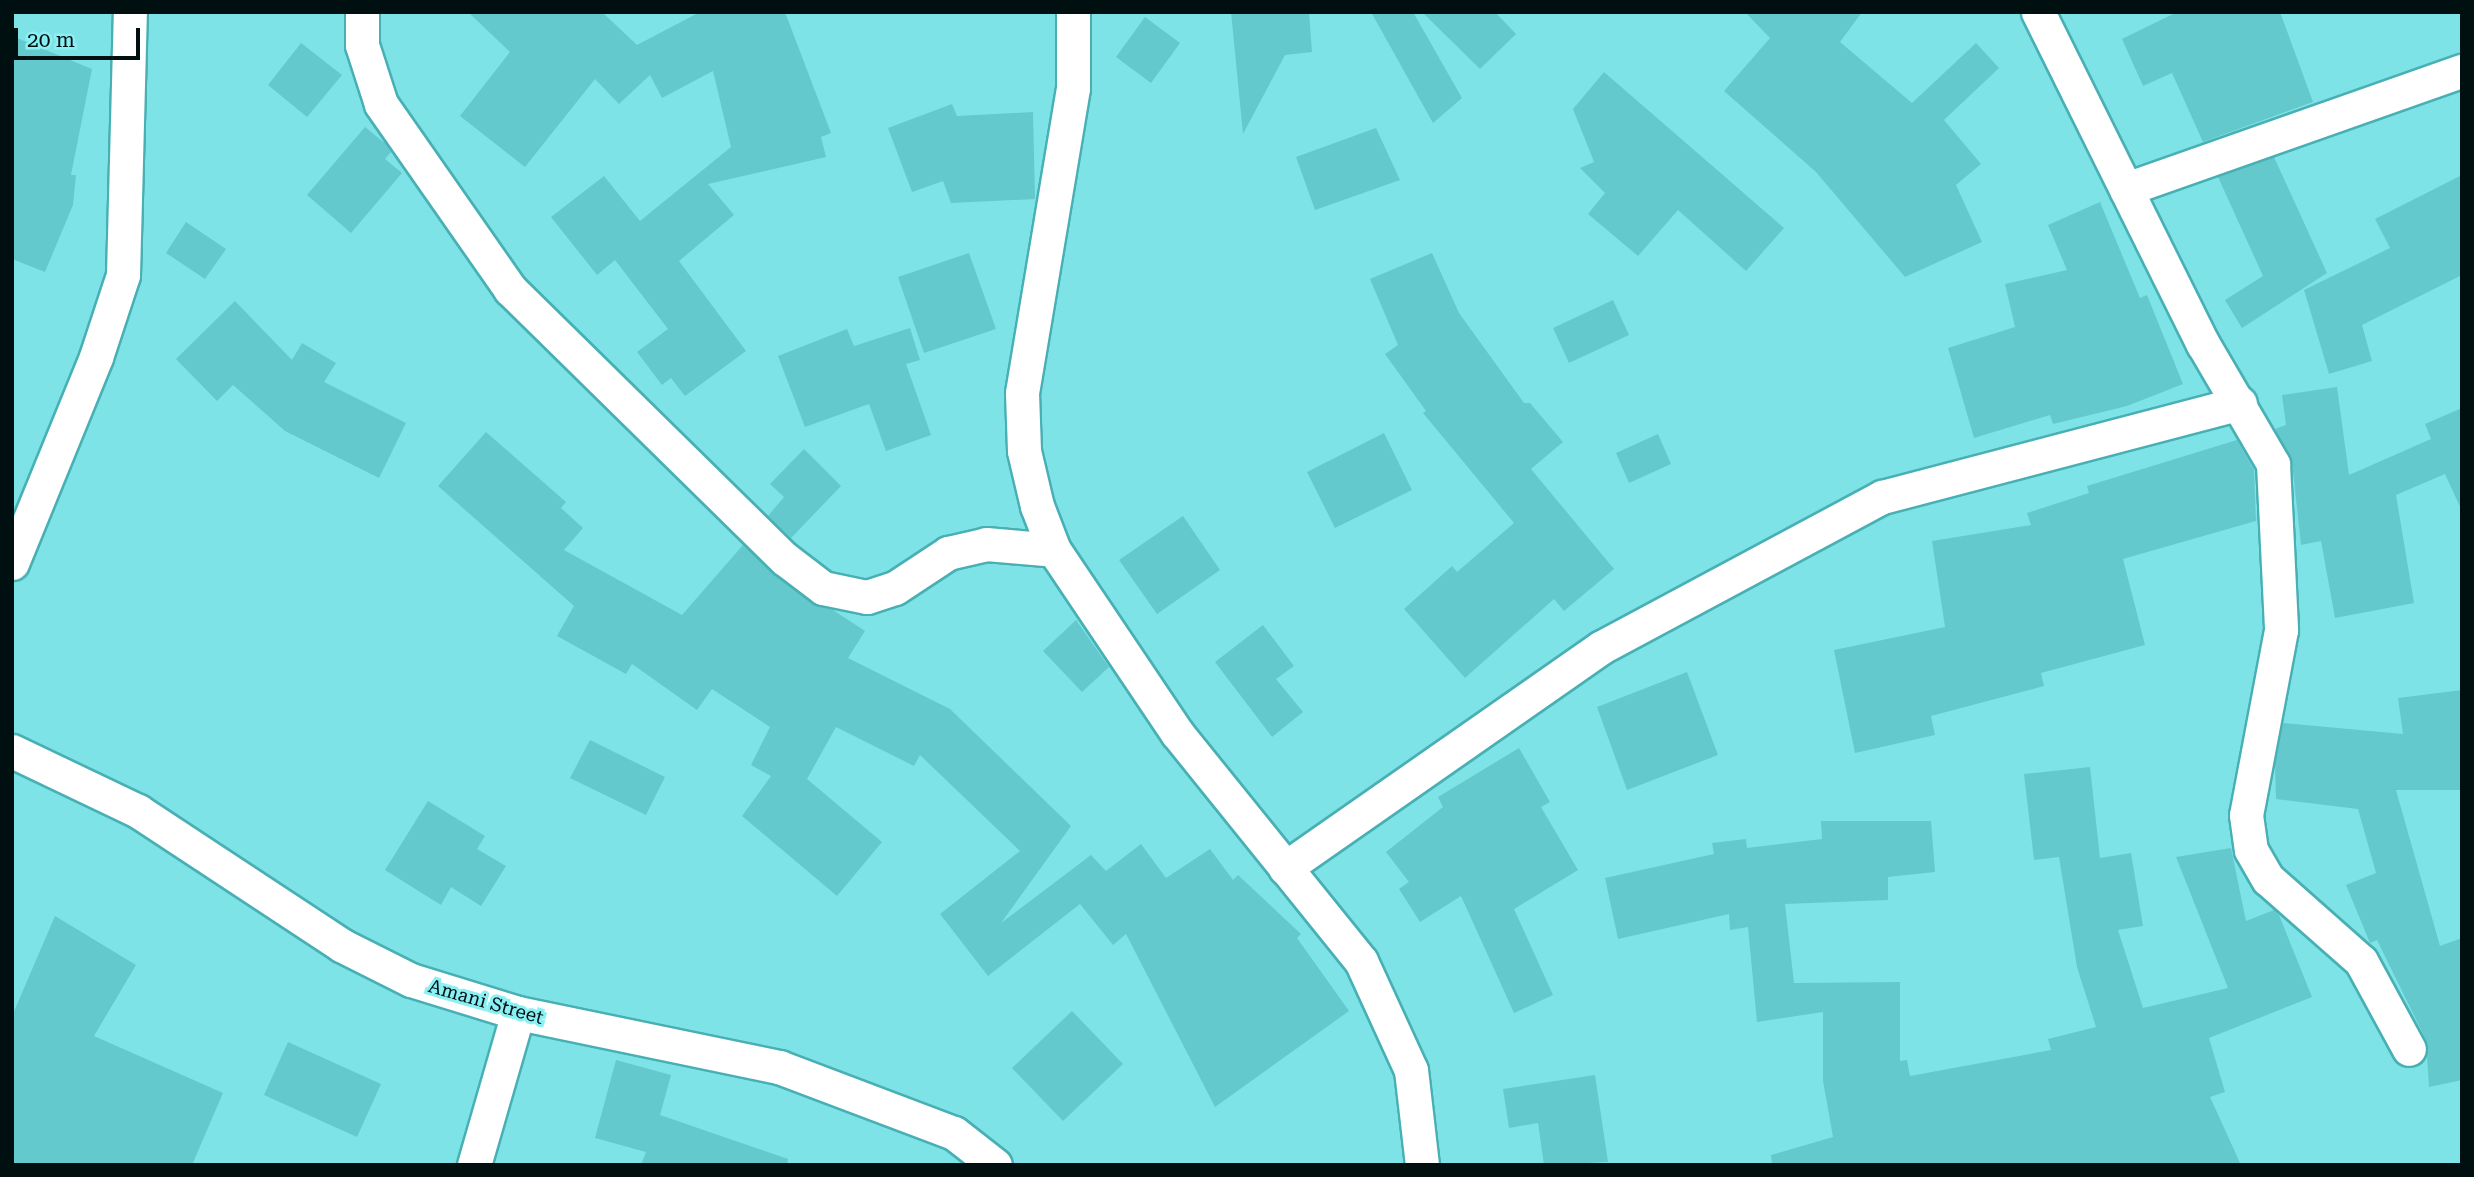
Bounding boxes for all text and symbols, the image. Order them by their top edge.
scale bar [18,14,144,58]
text: 20 m [27,28,75,52]
street label: Amani Street [426,975,546,1029]

